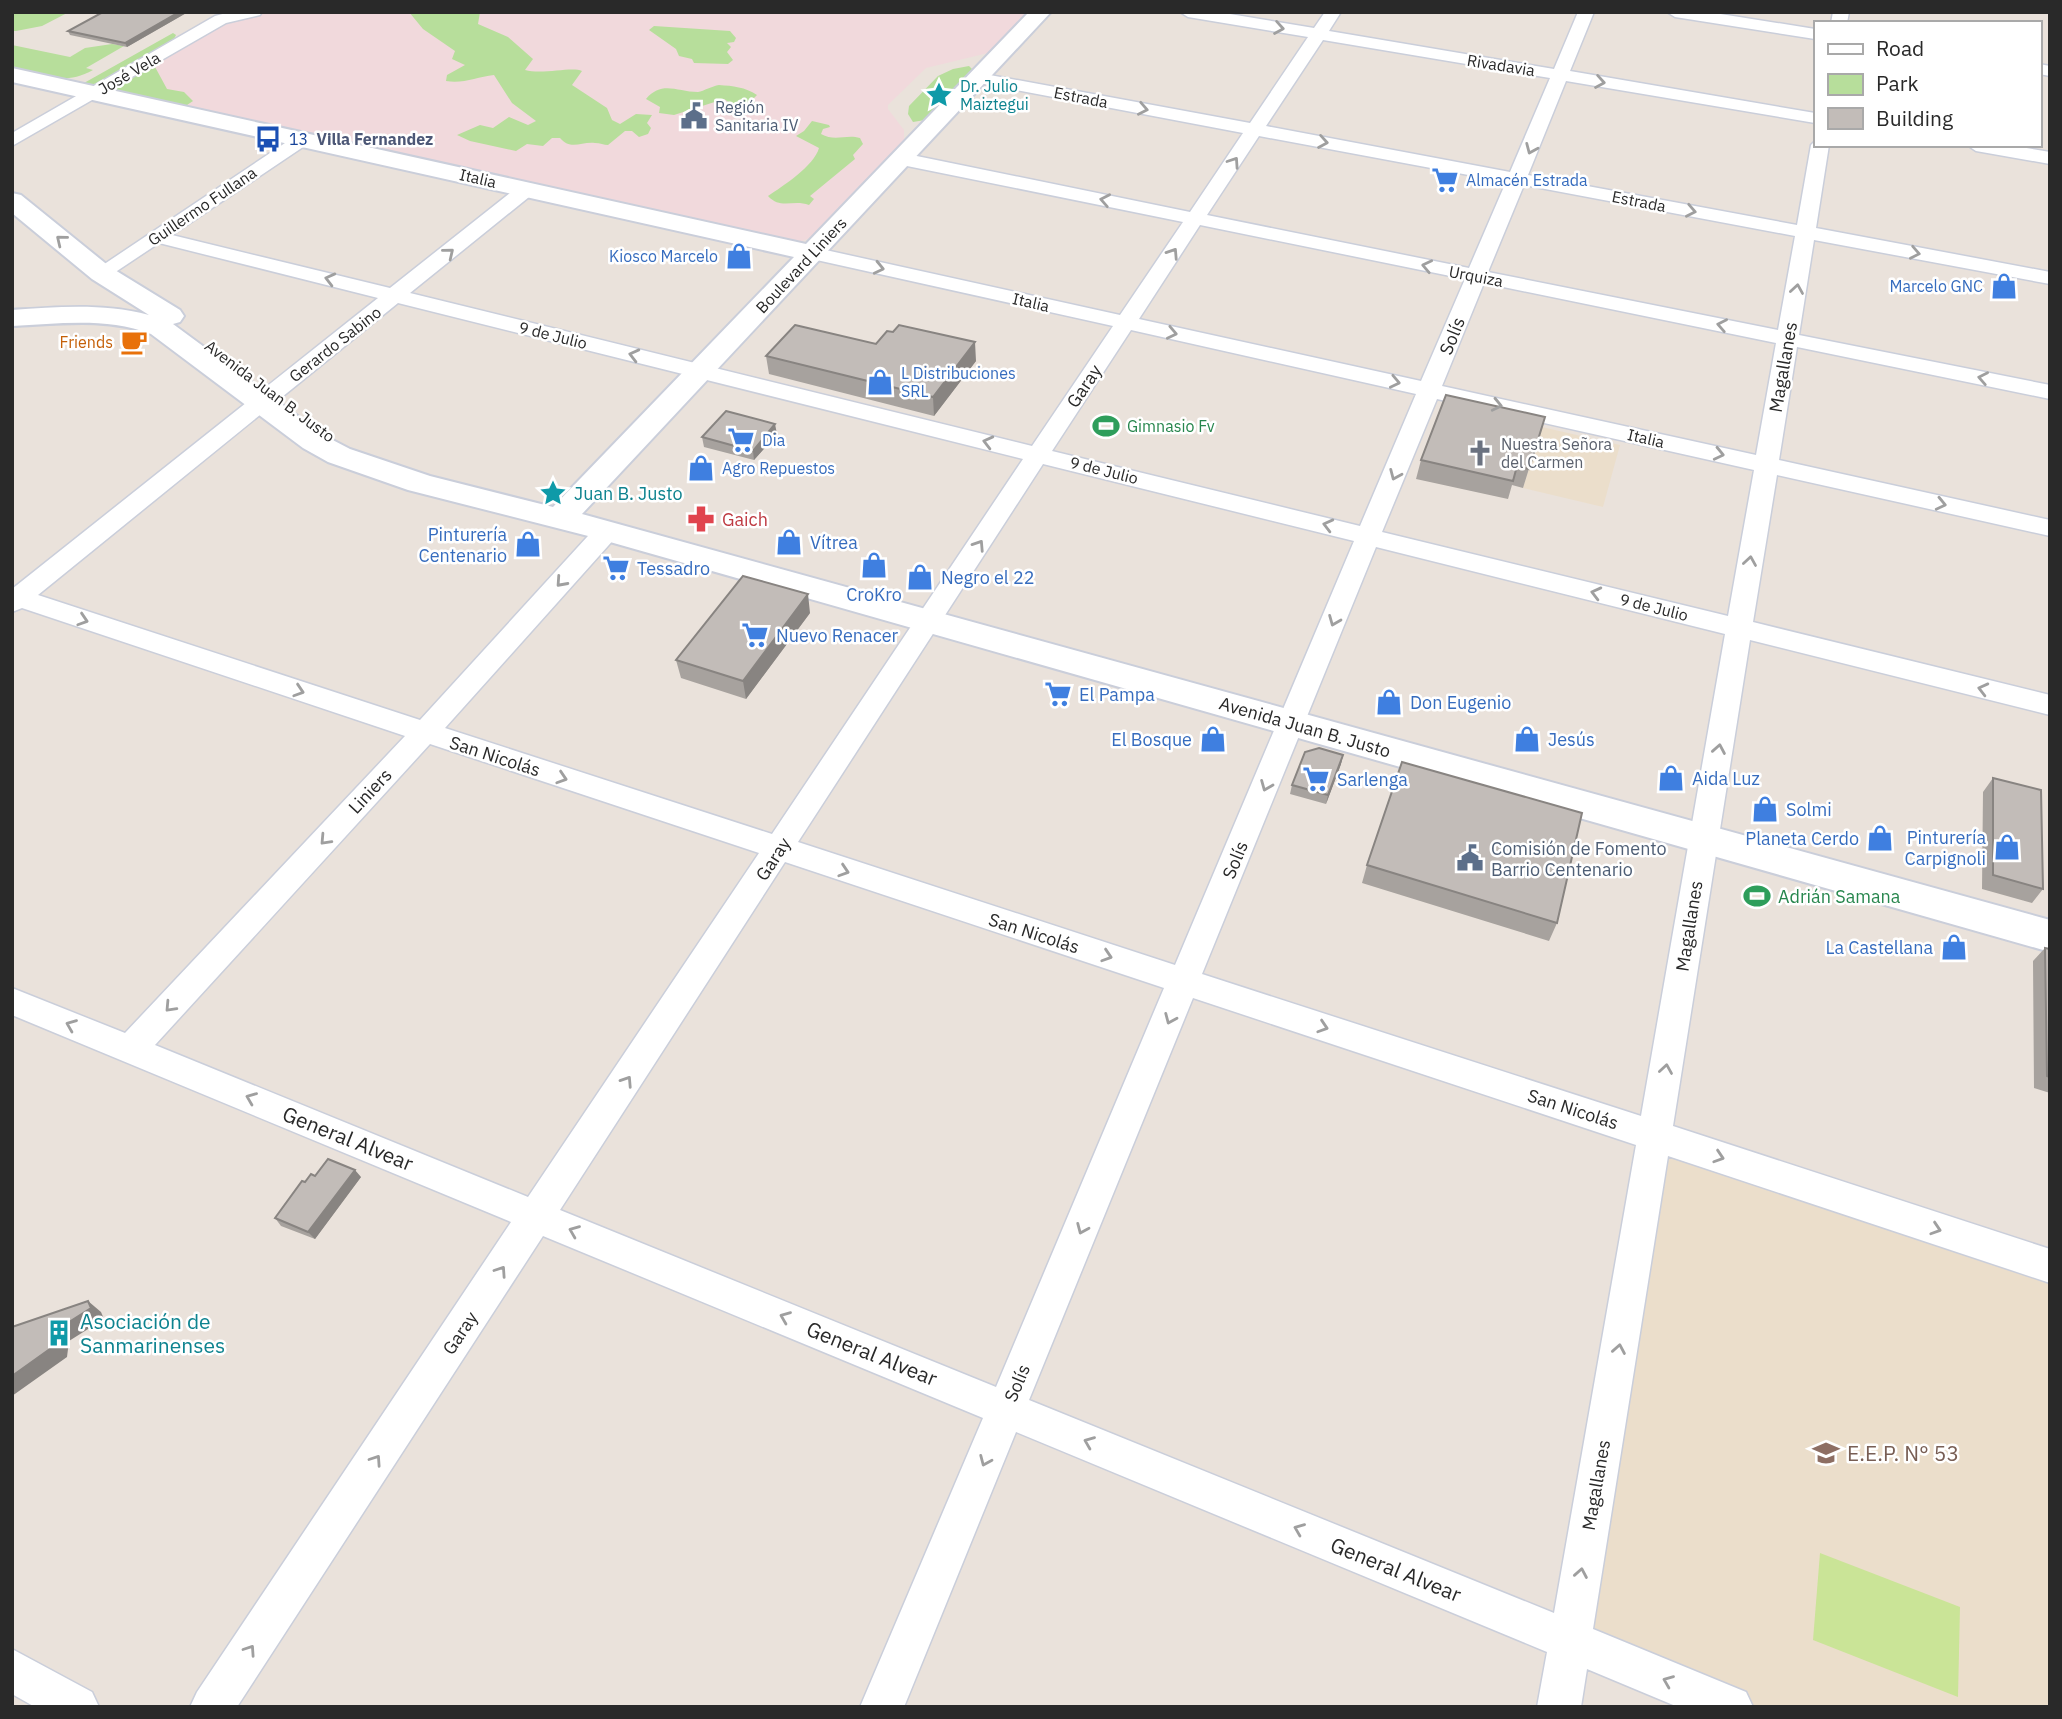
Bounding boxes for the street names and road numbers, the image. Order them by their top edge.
street label: José Vela [94,47,164,99]
street label: Rivadavia [1466,50,1537,80]
street label: Estrada [1052,82,1110,112]
street label: Guillermo Fullana [144,162,260,250]
street label: Italia [457,164,499,192]
street label: Estrada [1610,186,1668,216]
street label: Boulevard Liniers [751,213,851,317]
street label: Urquiza [1447,261,1505,291]
street label: Italia [1010,288,1052,316]
street label: Gerardo Sabino [285,302,385,386]
street label: Solís [1434,314,1470,358]
street label: 9 de Julio [517,317,589,353]
street label: Magallanes [1764,320,1802,414]
street label: Avenida Juan B. Justo [201,336,339,446]
street label: Garay [1061,360,1107,412]
street label: Italia [1625,424,1667,452]
street label: 9 de Julio [1068,452,1140,488]
street label: 9 de Julio [1618,589,1690,625]
street label: Avenida Juan B. Justo [1217,692,1393,762]
street label: San Nicolás [447,731,543,781]
street label: Liniers [343,764,397,818]
street label: Garay [751,833,795,885]
street label: Solís [1217,838,1253,882]
street label: Magallanes [1670,879,1708,973]
street label: San Nicolás [986,908,1082,958]
street label: San Nicolás [1525,1084,1621,1134]
street label: General Alvear [278,1099,418,1177]
street label: Garay [437,1307,483,1359]
street label: General Alvear [802,1314,942,1392]
street label: Solís [999,1361,1035,1405]
street label: Magallanes [1577,1438,1615,1532]
street label: General Alvear [1326,1530,1466,1608]

